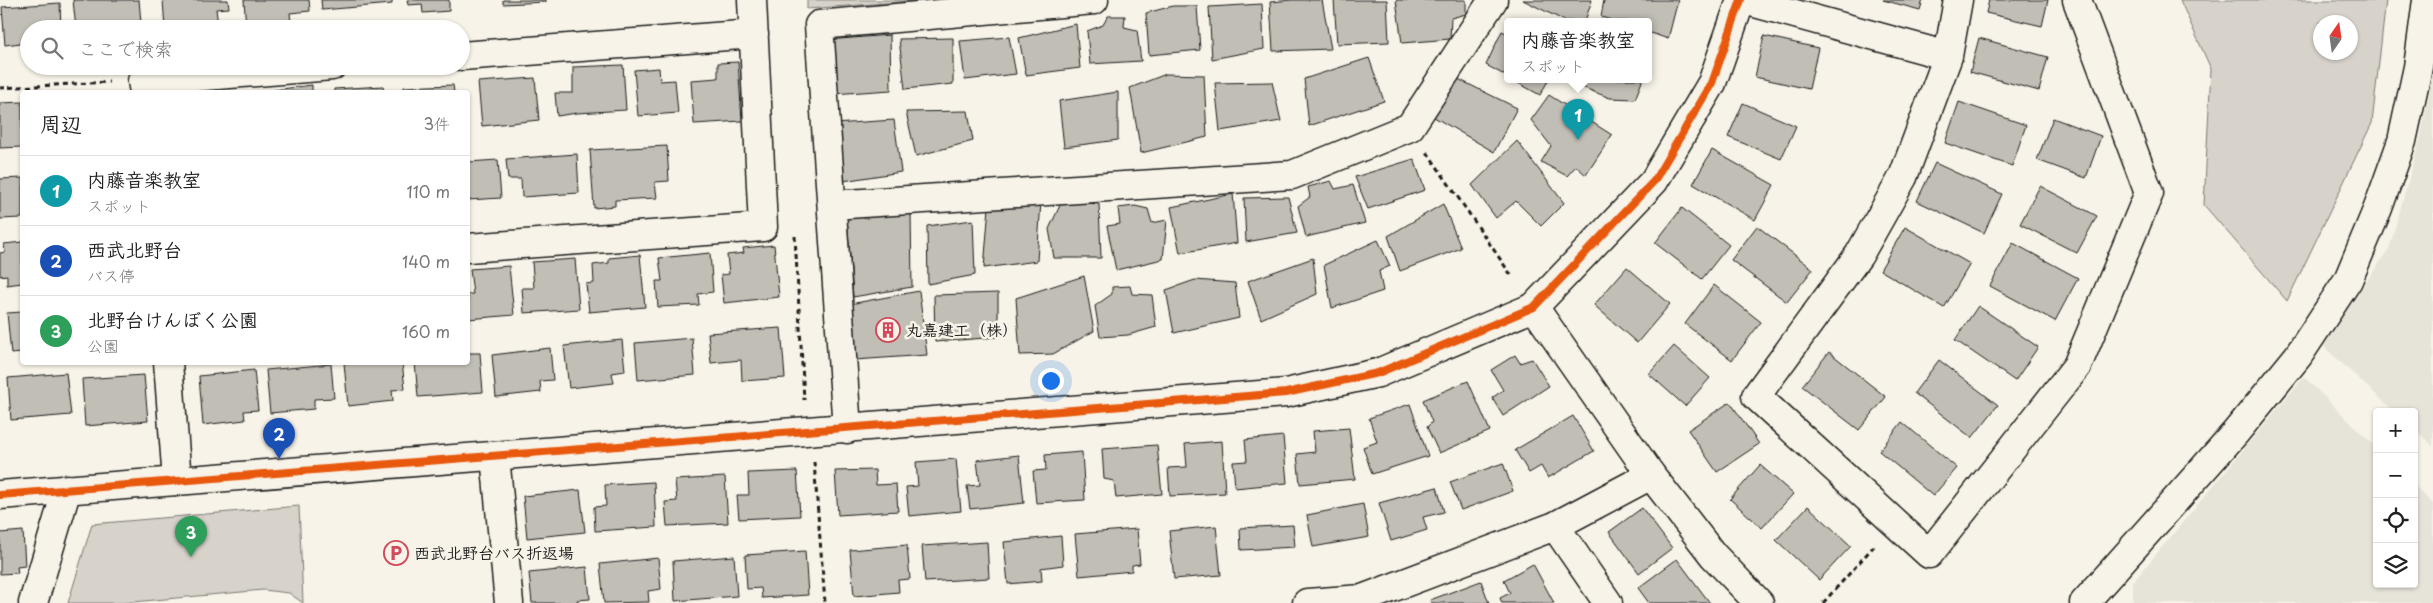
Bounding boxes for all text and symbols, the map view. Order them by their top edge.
north arrow [2313,15,2358,60]
popup [1504,18,1652,83]
search box [20,20,470,75]
text: 内藤音楽教室 [1521,25,1635,53]
icon: search [38,34,66,62]
text: ここで検索 [78,34,173,62]
text: スポット [1521,53,1585,77]
pin: 1 [1562,99,1594,140]
text: 周辺 [40,107,82,139]
text: 3件 [423,111,450,135]
text: 内藤音楽教室 [87,165,201,193]
text: 1 [52,179,60,203]
text: 110 m [407,179,450,203]
text: スポット [87,193,151,217]
text: 西武北野台 [87,235,182,263]
text: 2 [50,249,62,273]
text: 140 m [402,249,450,273]
text: バス停 [87,263,135,287]
text: 北野台けんぼく公園 [87,305,258,333]
building icon: 丸嘉建工（株） [875,317,901,343]
place label: 丸嘉建工（株） [906,317,1018,341]
text: 3 [51,319,61,343]
text: 160 m [402,319,450,343]
text: 公園 [87,333,119,357]
your location [1038,368,1064,394]
map controls [2373,408,2418,588]
button: + [2373,408,2418,453]
pin: 2 [263,418,295,459]
button: − [2373,453,2418,498]
button: locate [2373,498,2418,543]
pin: 3 [175,516,207,557]
parking icon: 西武北野台バス折返場 [383,540,409,566]
place label: 西武北野台バス折返場 [414,540,574,564]
button: layers [2373,543,2418,588]

